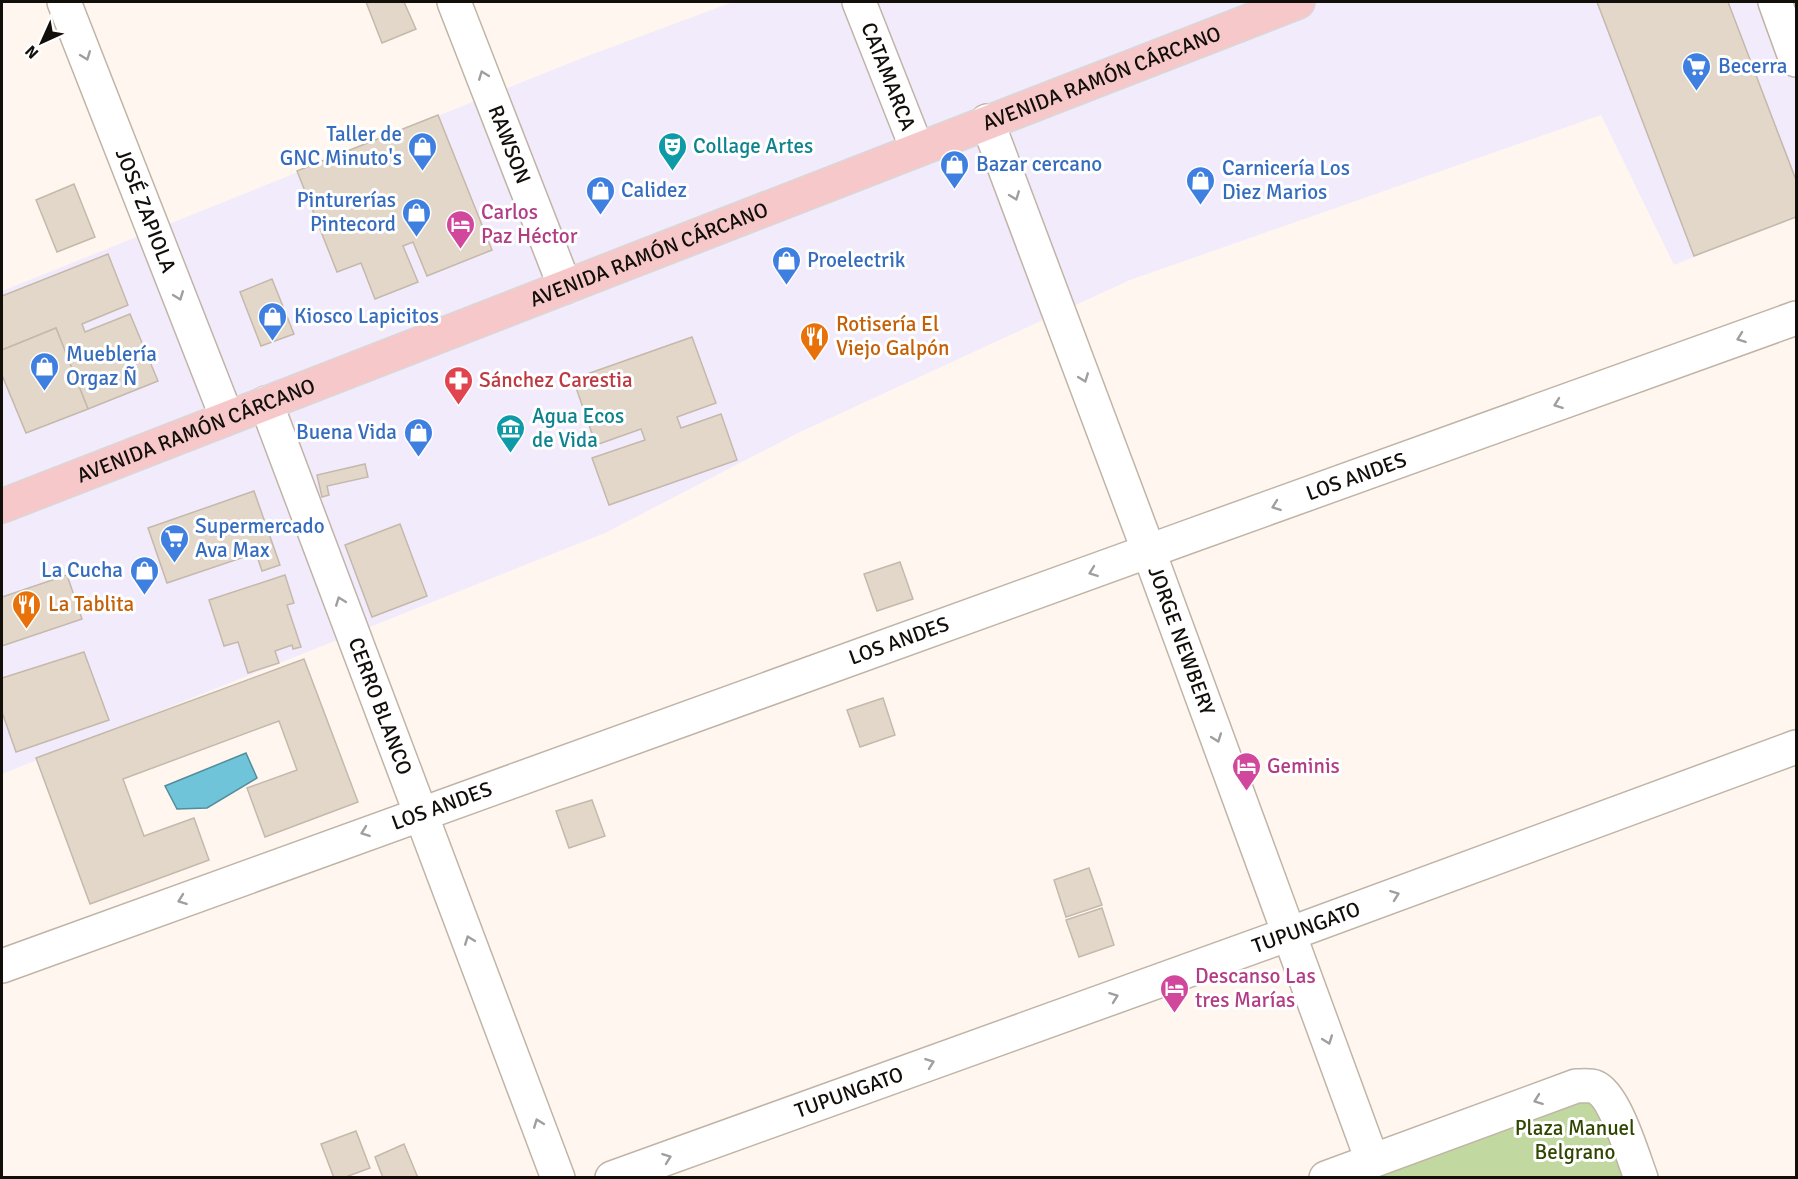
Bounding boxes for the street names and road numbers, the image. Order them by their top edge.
street label: CATAMARCA [855,19,921,134]
street label: AVENIDA RAMÓN CÁRCANO [979,20,1225,136]
street label: RAWSON [482,102,537,188]
street label: JOSÉ ZAPIOLA [110,145,182,277]
street label: AVENIDA RAMÓN CÁRCANO [526,196,772,313]
street label: AVENIDA RAMÓN CÁRCANO [73,373,319,489]
street label: LOS ANDES [1302,446,1410,506]
street label: JORGE NEWBERY [1142,563,1221,719]
street label: LOS ANDES [845,611,953,671]
street label: CERRO BLANCO [343,634,418,779]
street label: LOS ANDES [388,776,495,836]
street label: TUPUNGATO [1249,896,1364,959]
street label: TUPUNGATO [791,1061,907,1124]

